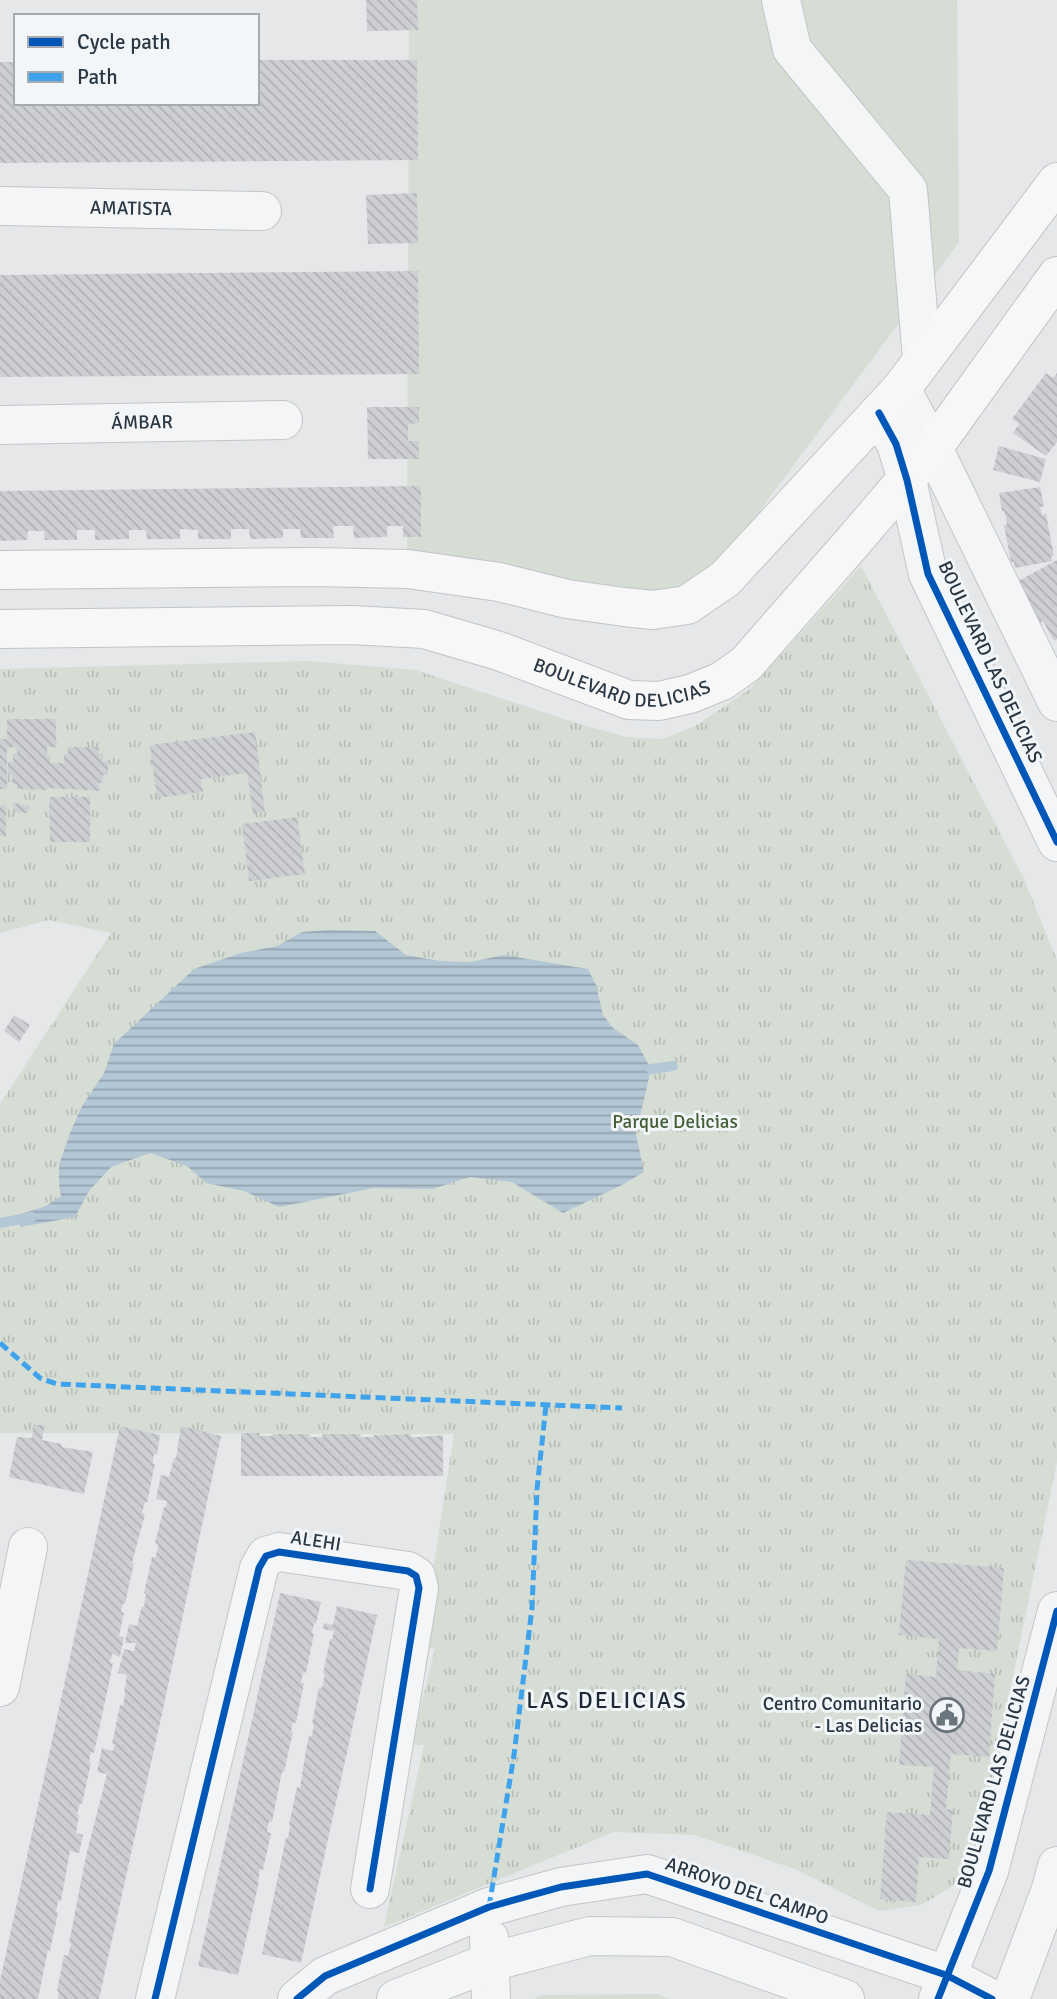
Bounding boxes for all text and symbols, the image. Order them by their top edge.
legend [14,14,259,105]
text: Cycle path [77,29,171,55]
text: Path [77,64,118,90]
street label: AMATISTA [90,196,173,221]
street label: ÁMBAR [111,410,173,435]
street label: BOULEVARD LAS DELICIAS [933,557,1047,767]
street label: BOULEVARD DELICIAS [530,653,714,713]
park label: Parque Delicias [612,1110,738,1134]
street label: ALEHI [289,1525,343,1557]
street label: BOULEVARD LAS DELICIAS [952,1673,1036,1891]
district label: LAS DELICIAS [526,1686,688,1715]
place label: Centro Comunitario - Las Delicias [763,1692,922,1738]
public building icon: Centro Comunitario - Las Delicias [928,1696,966,1734]
street label: ARROYO DEL CAMPO [662,1852,832,1930]

